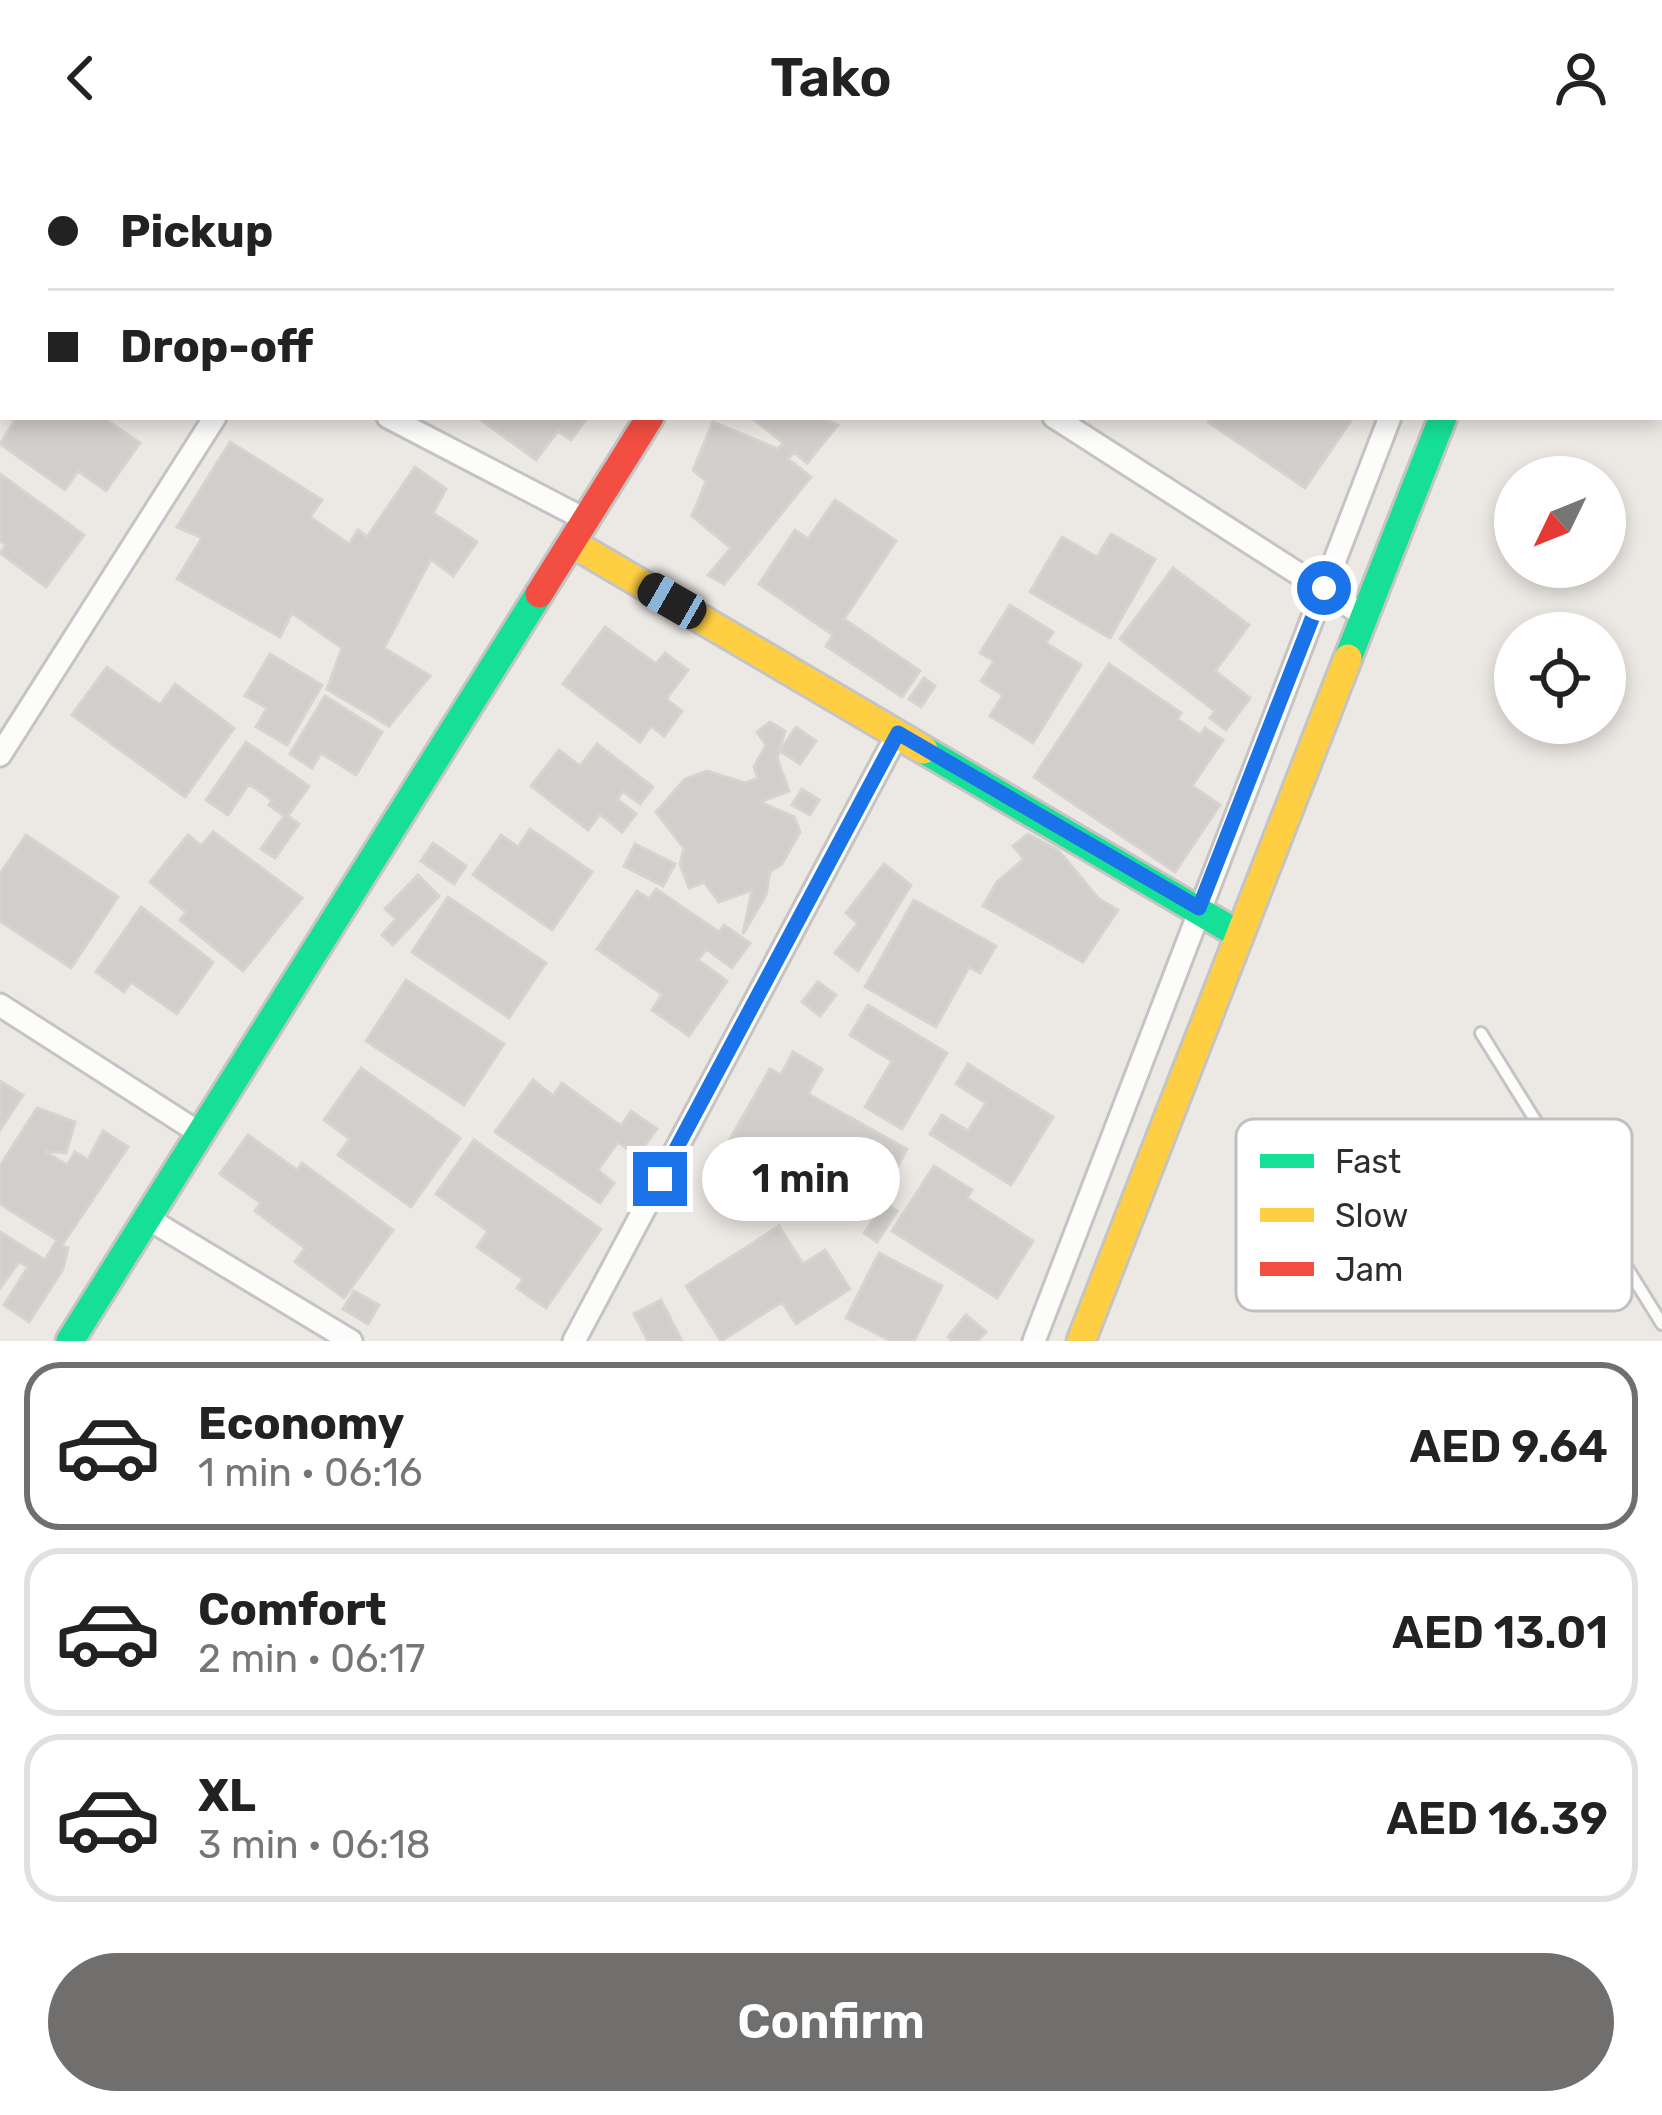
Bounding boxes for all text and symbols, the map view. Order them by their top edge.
icon: back [48,45,114,111]
icon: person [1548,45,1614,111]
text: Tako [770,46,892,110]
text: Pickup [120,205,273,258]
text: Drop-off [120,320,313,373]
north arrow [1494,456,1626,588]
map controls [1494,456,1626,744]
route start [1297,561,1351,615]
car [632,567,712,635]
button: locate [1494,612,1626,744]
legend [1236,1119,1632,1311]
callout: 1 min [702,1137,900,1221]
text: Fast [1335,1142,1401,1181]
route end [633,1152,687,1206]
text: 1 min [752,1156,850,1202]
text: Slow [1335,1196,1409,1235]
text: Jam [1335,1250,1403,1289]
icon: car [54,1392,162,1500]
text: Economy [198,1397,404,1450]
text: AED 9.64 [1409,1420,1608,1473]
text: 1 min · 06:16 [198,1450,422,1496]
icon: car [54,1578,162,1686]
text: Comfort [198,1583,387,1636]
text: AED 13.01 [1392,1606,1608,1659]
text: 2 min · 06:17 [198,1636,425,1682]
icon: car [54,1764,162,1872]
text: XL [198,1769,256,1822]
text: AED 16.39 [1386,1792,1608,1845]
text: 3 min · 06:18 [198,1822,430,1868]
button: Confirm [48,1953,1614,2091]

